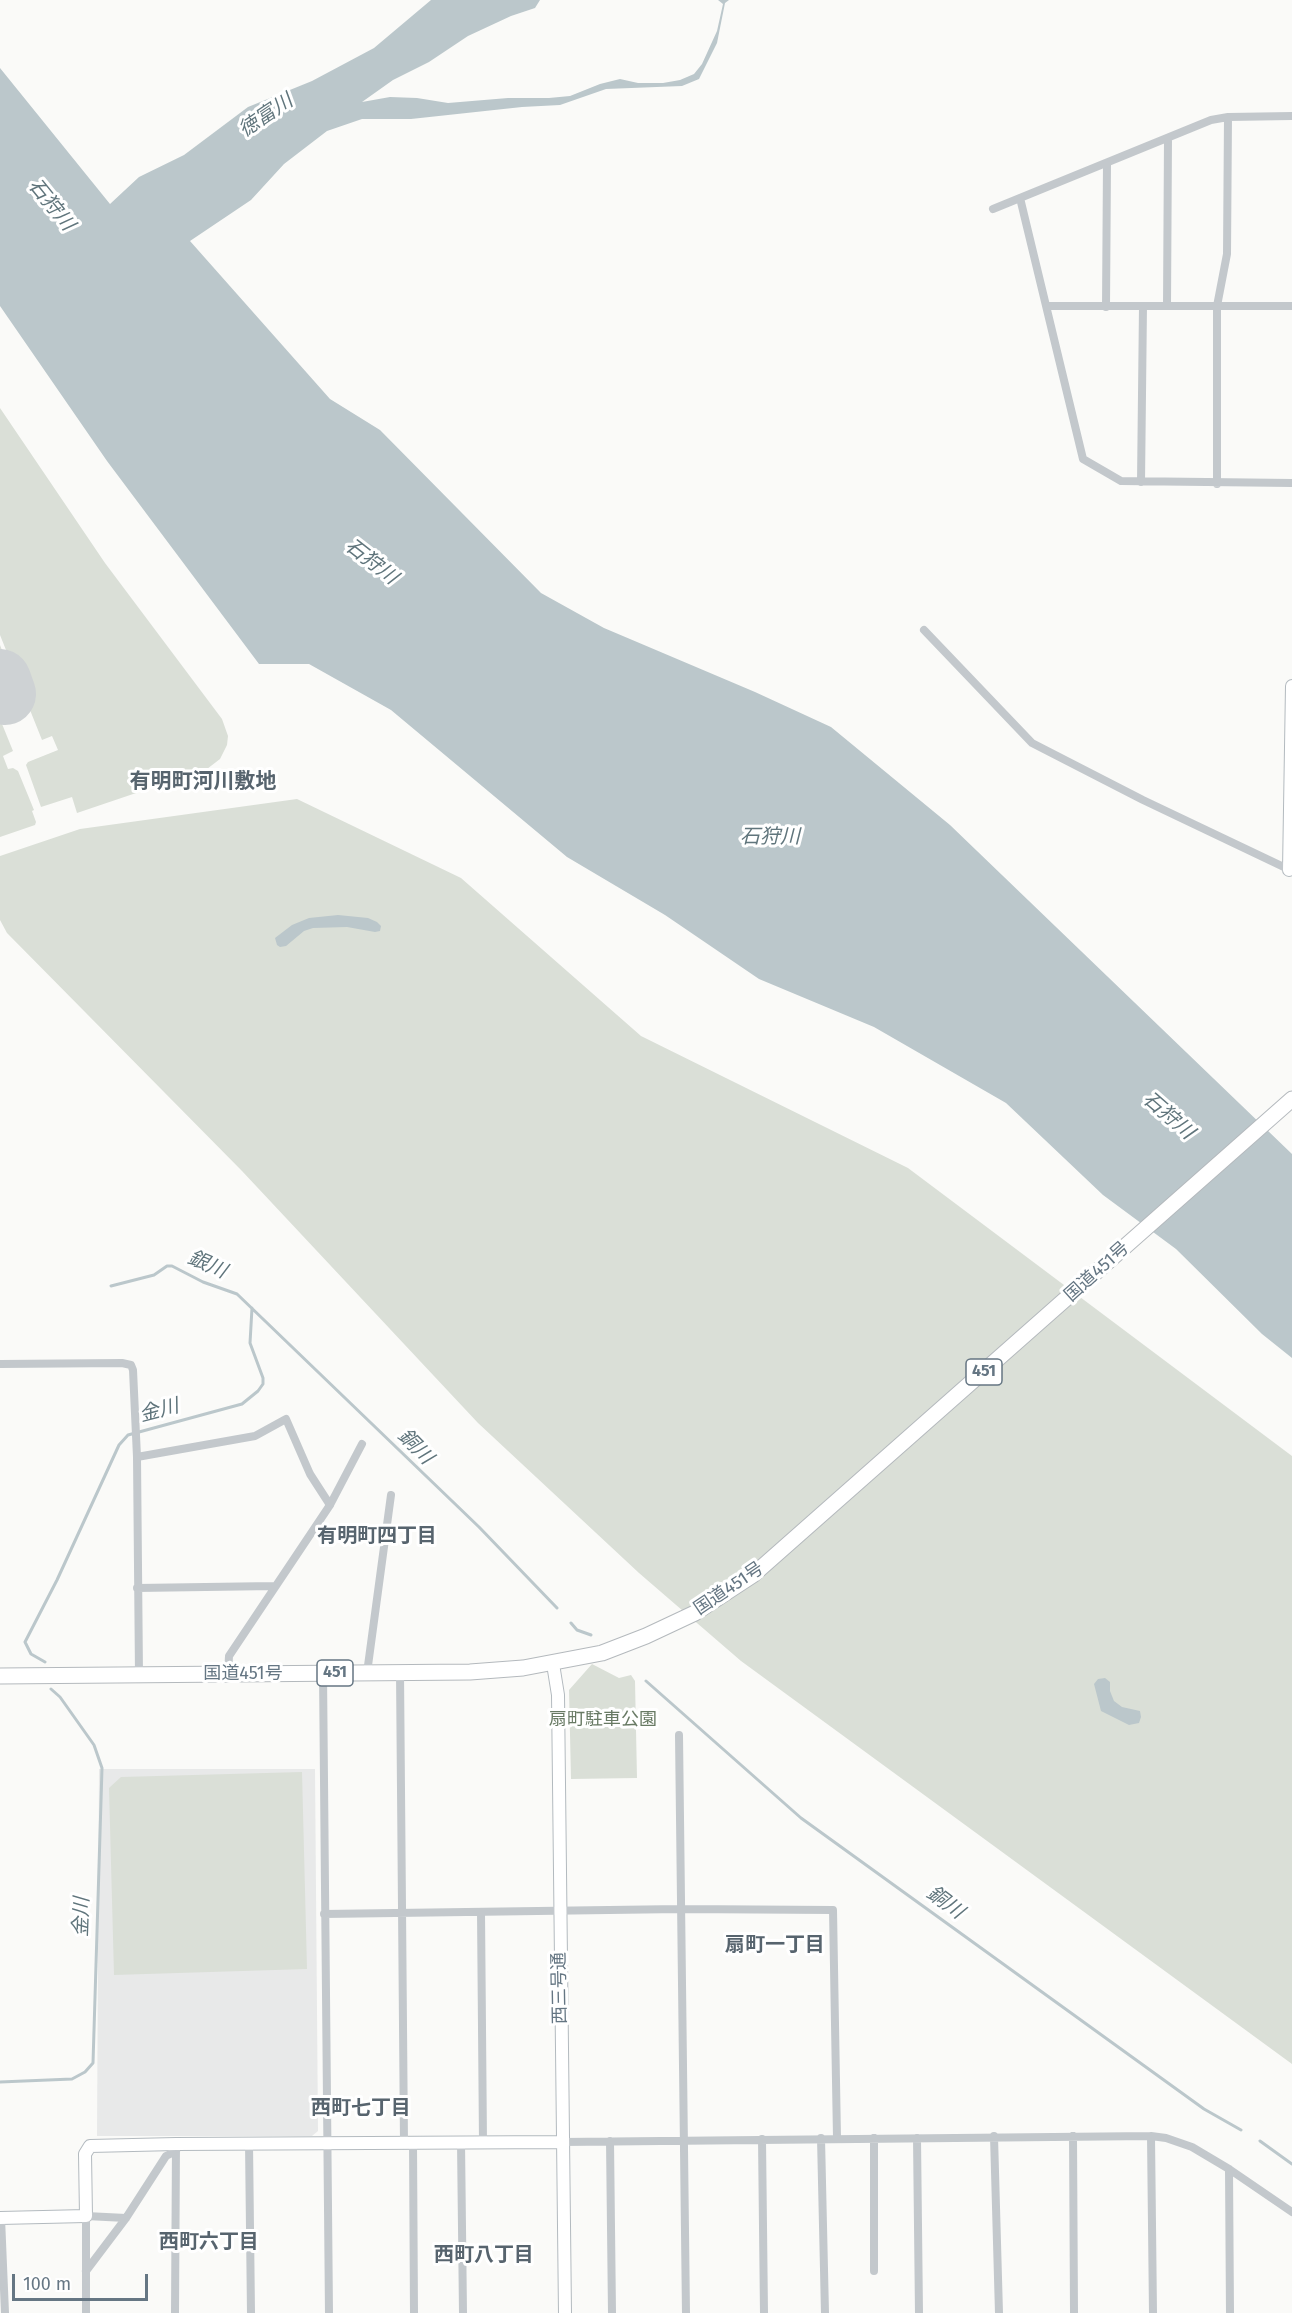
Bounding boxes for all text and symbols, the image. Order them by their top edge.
water label: 徳富川 [234,89,298,143]
water label: 石狩川 [23,174,79,236]
water label: 石狩川 [340,534,402,590]
district label: 有明町河川敷地 [130,769,276,795]
water label: 石狩川 [740,825,800,849]
water label: 石狩川 [1137,1087,1199,1145]
street label: 国道451号 [1060,1237,1134,1307]
water label: 銀川 [184,1246,230,1284]
road number: 451 [966,1359,1002,1385]
water label: 金川 [137,1394,181,1428]
water label: 銅川 [392,1424,438,1470]
district label: 有明町四丁目 [317,1524,437,1548]
street label: 国道451号 [690,1558,768,1620]
road number: 451 [317,1660,353,1686]
street label: 国道451号 [203,1663,283,1685]
park label: 扇町駐車公園 [549,1709,657,1731]
water label: 銅川 [922,1882,968,1924]
water label: 金川 [69,1897,95,1937]
district label: 扇町一丁目 [725,1933,825,1957]
street label: 西三号通 [549,1952,571,2024]
district label: 西町七丁目 [311,2096,411,2120]
district label: 西町六丁目 [159,2230,259,2254]
district label: 西町八丁目 [434,2243,534,2267]
scale bar [15,2262,152,2300]
text: 100 m [23,2273,71,2295]

